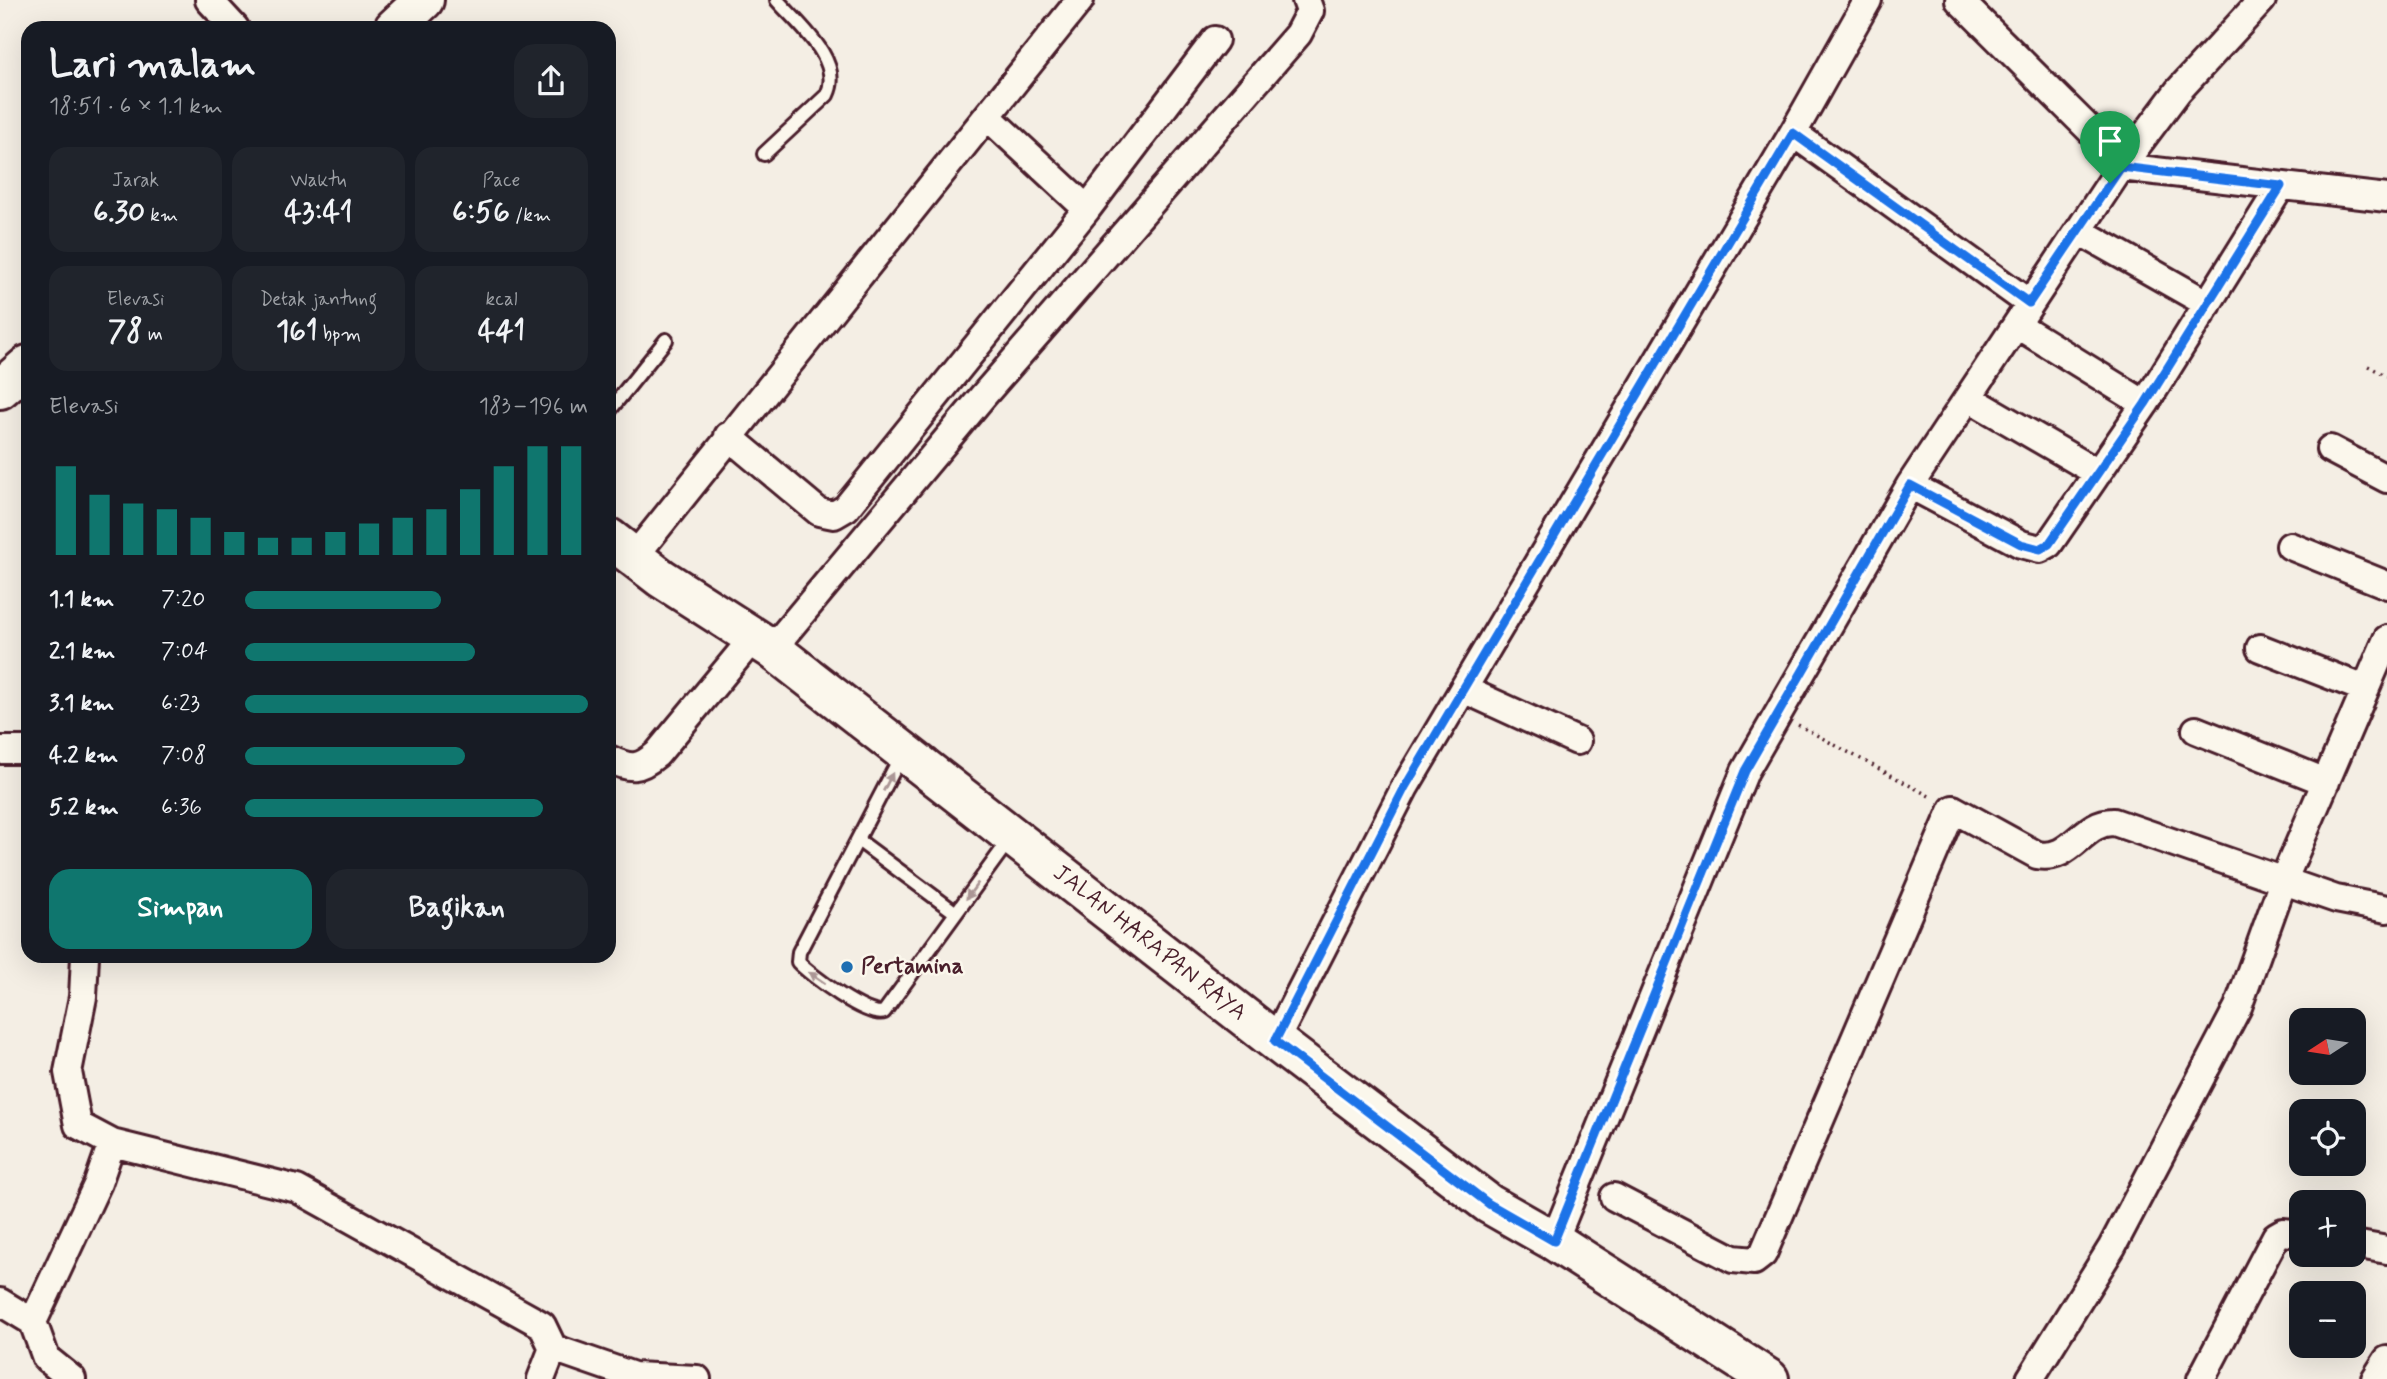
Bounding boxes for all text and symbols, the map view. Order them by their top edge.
text: Lari malam [49,41,256,90]
button: share [514,44,588,118]
text: 18:51 · 6 × 1.1 km [49,92,223,122]
pin [2080,111,2140,183]
icon: arrive [2091,122,2129,160]
text: Jarak [112,168,159,193]
text: Waktu [290,168,347,193]
text: Pace [483,168,520,193]
text: 6.30 [93,193,145,232]
text: 43:41 [284,193,353,232]
text: 6:56 [452,193,510,232]
text: km [145,203,178,228]
text: /km [510,203,551,228]
text: Elevasi [107,287,164,312]
text: Detak jantung [260,287,377,312]
text: kcal [486,287,517,312]
text: 78 [108,312,143,351]
text: 161 [276,312,318,351]
text: 441 [478,312,525,351]
text: m [143,322,163,347]
text: bpm [318,322,361,347]
text: Elevasi [49,392,118,422]
text: 183–196 m [479,392,588,422]
text: 1.1 km [49,585,114,615]
text: 7:20 [161,585,206,615]
text: 2.1 km [49,637,115,667]
text: 7:04 [161,637,208,667]
text: 3.1 km [49,689,114,719]
text: 6:23 [161,689,200,719]
text: 4.2 km [49,741,118,771]
text: 7:08 [161,741,207,771]
one-way arrow [883,772,894,792]
text: 5.2 km [49,793,119,823]
text: 6:36 [161,793,202,823]
street label: JALAN HARAPAN RAYA [1047,858,1252,1028]
button: Simpan [49,869,312,949]
button: Bagikan [326,869,588,949]
one-way arrow [965,882,979,900]
place label: Pertamina [861,952,964,982]
marker: Pertamina [839,959,855,975]
one-way arrow [808,971,826,985]
north arrow [2289,1008,2366,1085]
map controls [2289,1008,2366,1358]
button: locate [2289,1099,2366,1176]
button: + [2289,1190,2366,1267]
button: − [2289,1281,2366,1358]

